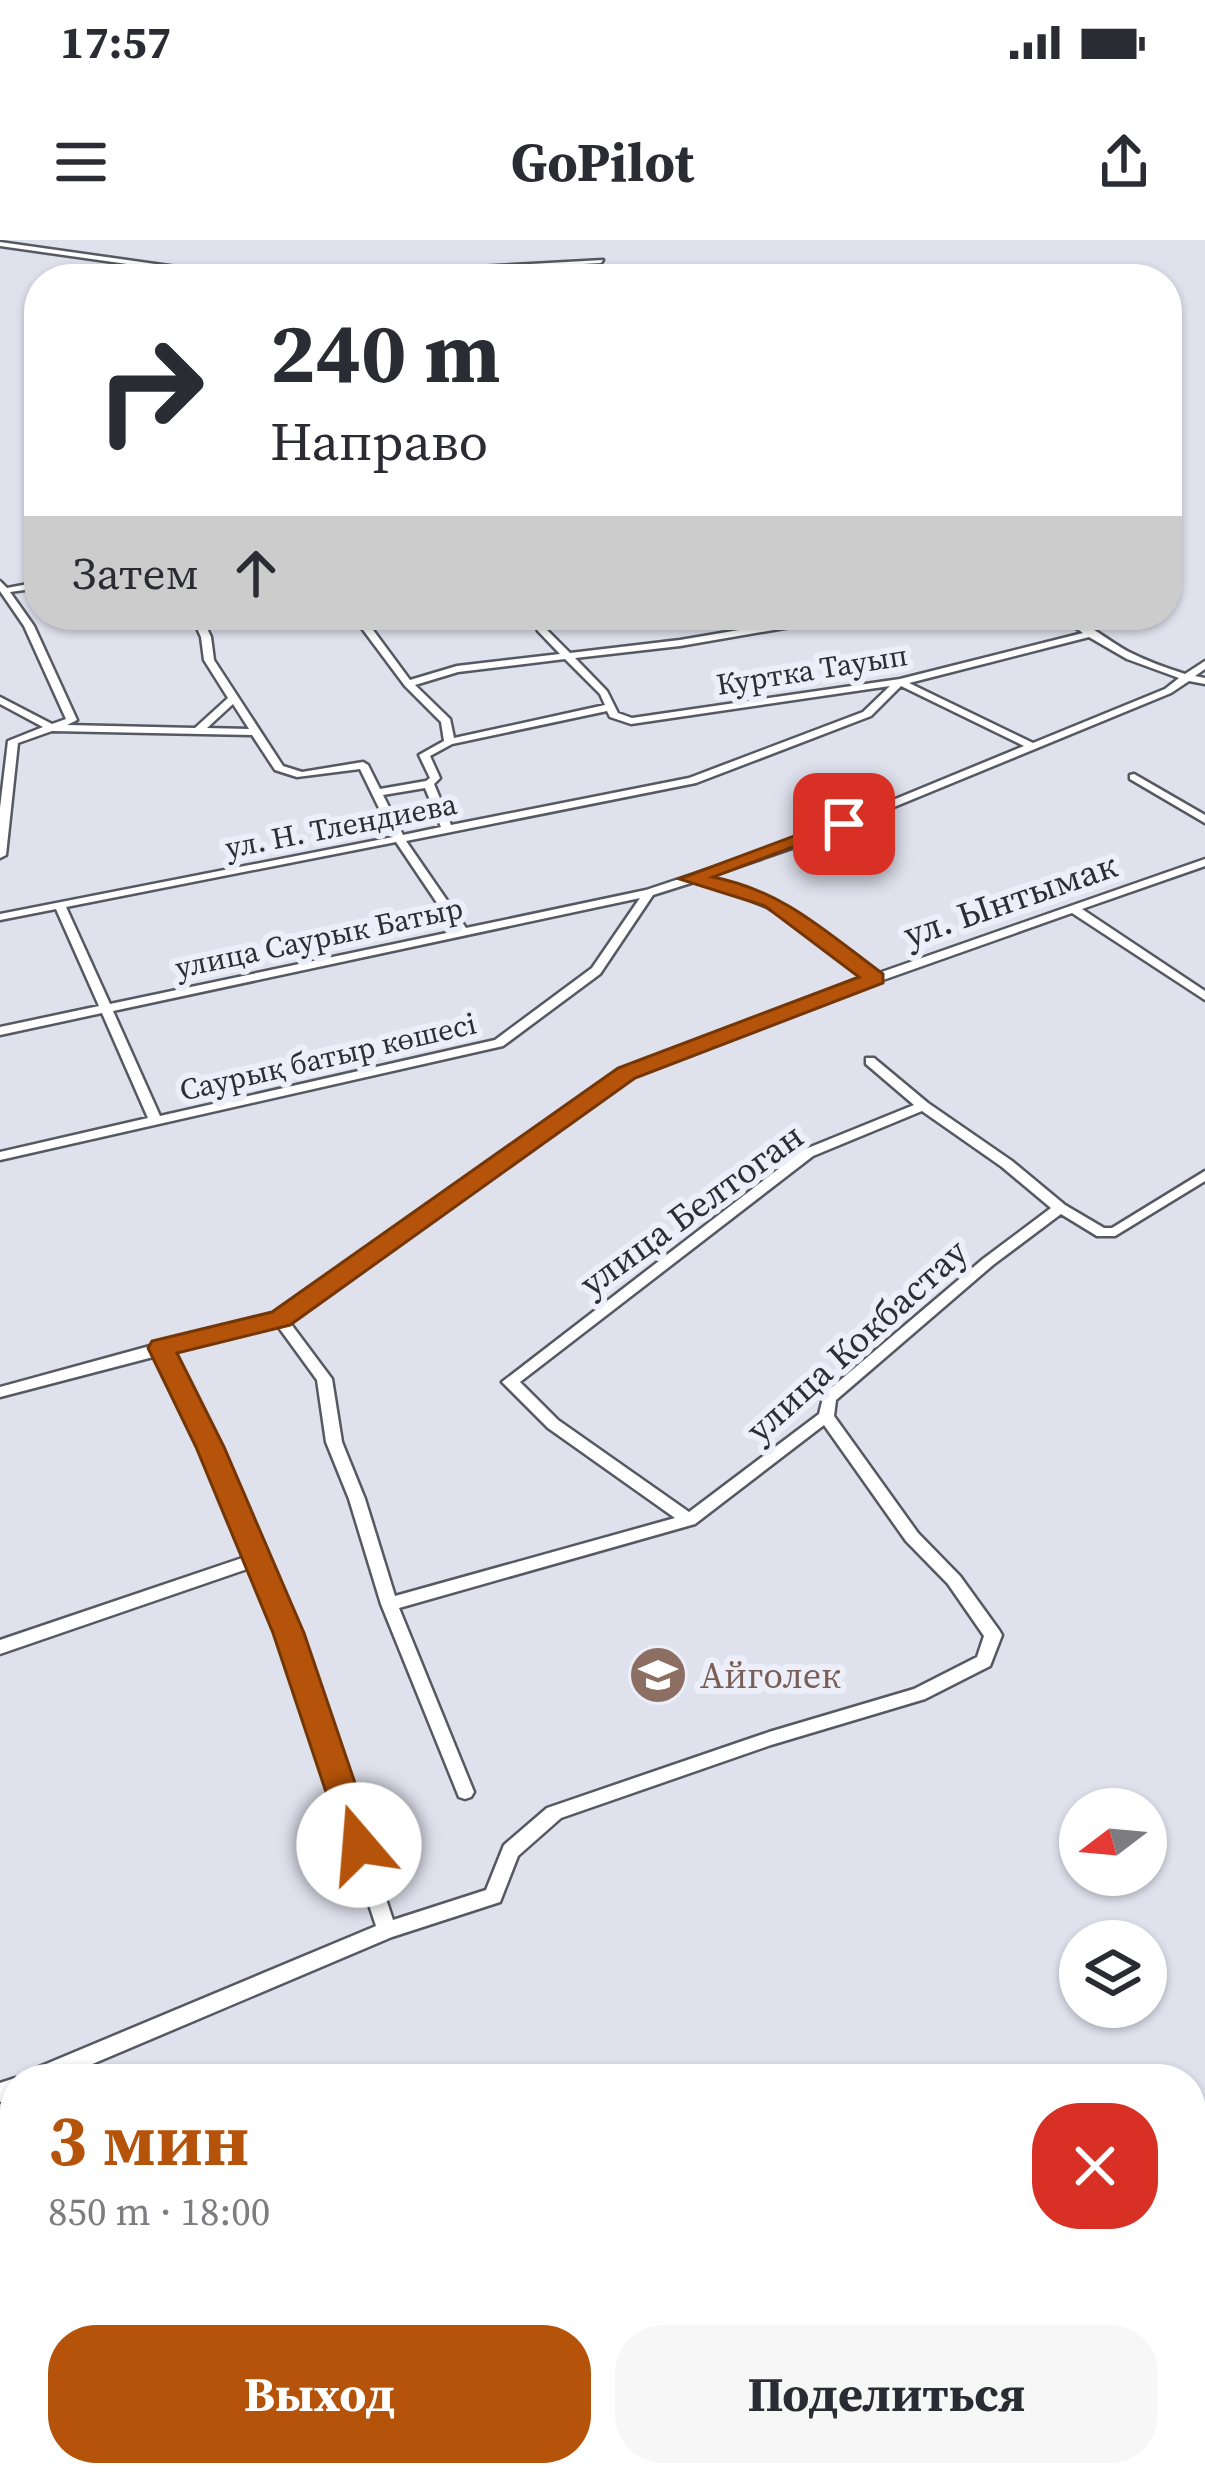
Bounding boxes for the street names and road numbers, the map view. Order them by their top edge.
street label: Куртка Тауып [713,634,911,705]
street label: ул. Н. Тлендиева [222,783,461,868]
street label: ул. Ынтымак [897,840,1123,959]
street label: улица Саурык Батыр [171,887,466,988]
street label: Саурық батыр көшесі [176,1002,480,1111]
street label: улица Белтоган [569,1111,813,1307]
street label: улица Кокбастау [735,1227,978,1453]

